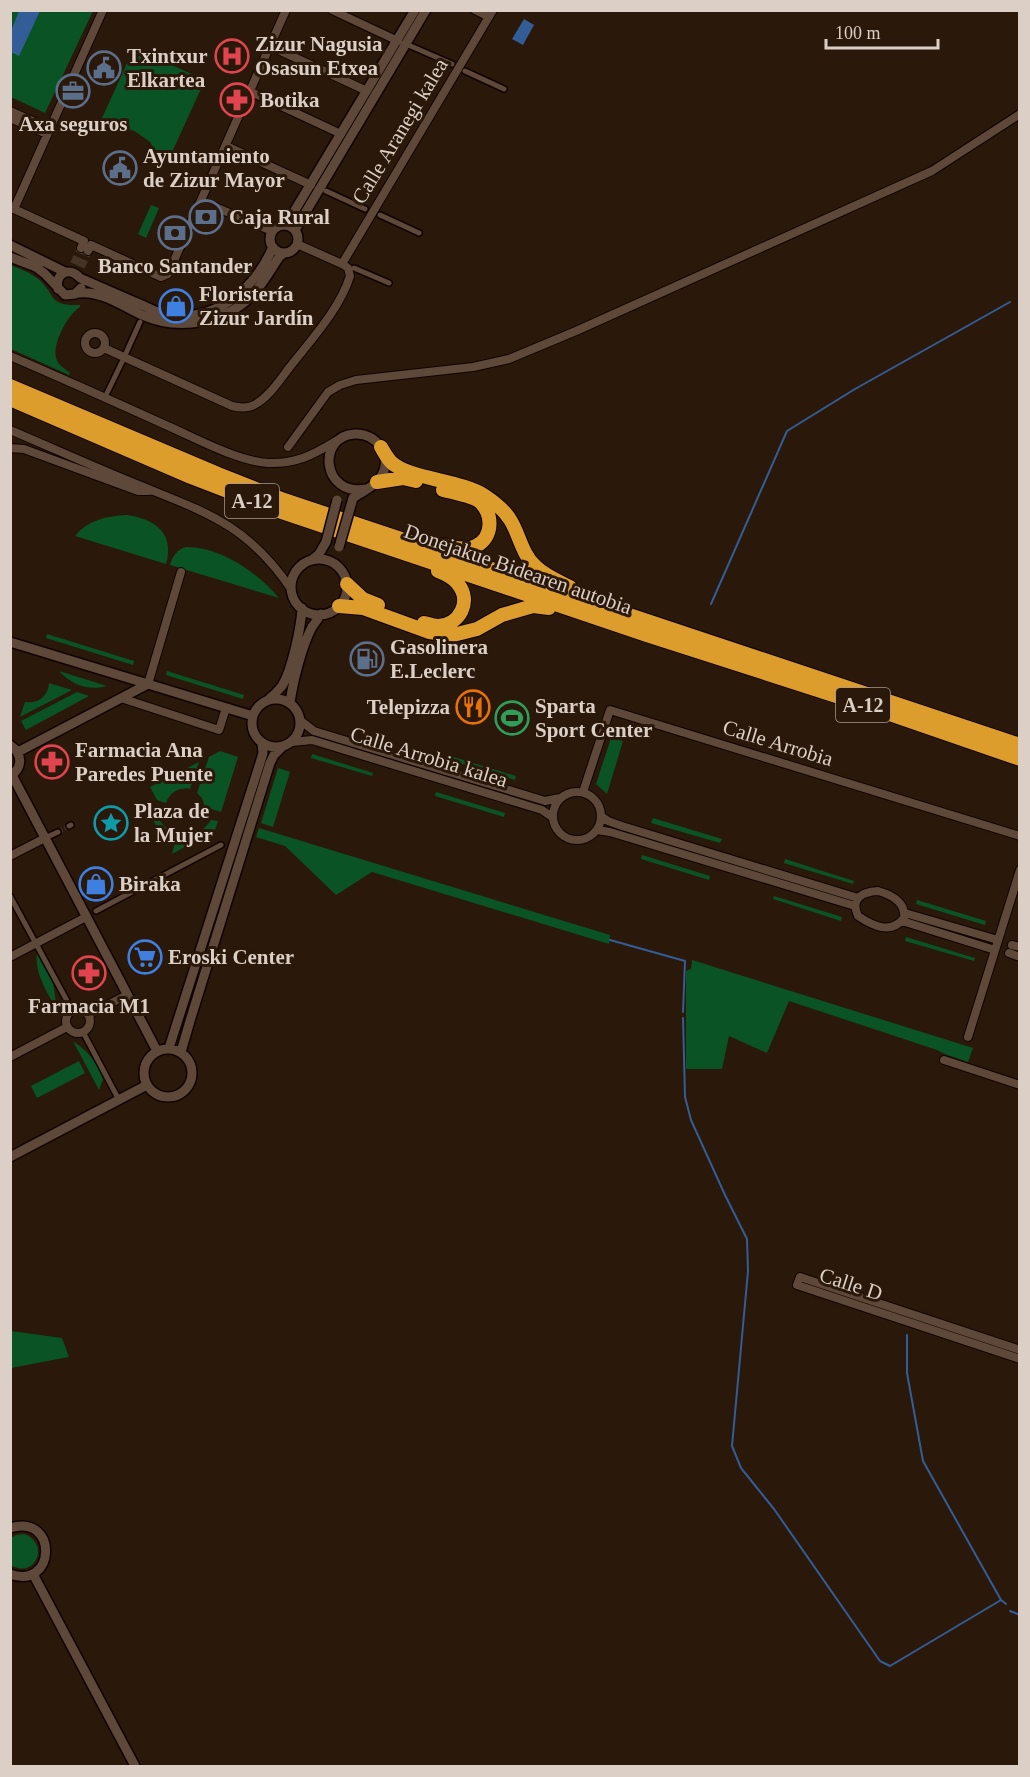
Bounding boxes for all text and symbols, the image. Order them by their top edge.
scale bar [826,12,938,50]
text: 100 m [835,23,881,43]
place label: Zizur Nagusia Osasun Etxea [255,32,383,80]
hospital icon: Zizur Nagusia Osasun Etxea [214,38,250,74]
place label: Txintxur Elkartea [127,44,208,92]
public building icon: Txintxur Elkartea [86,50,122,86]
street label: Calle Aranegi kalea [347,53,453,208]
office icon: Axa seguros [55,73,91,109]
pharmacy icon: Botika [219,82,255,118]
place label: Botika [260,88,320,112]
place label: Axa seguros [19,112,127,136]
place label: Ayuntamiento de Zizur Mayor [143,144,285,192]
public building icon: Ayuntamiento de Zizur Mayor [102,150,138,186]
bank icon: Caja Rural [188,199,224,235]
place label: Caja Rural [229,205,330,229]
bank icon: Banco Santander [157,215,193,251]
place label: Banco Santander [98,254,252,278]
place label: Floristería Zizur Jardín [199,282,314,330]
shop icon: Floristería Zizur Jardín [158,288,194,324]
road number: A-12 [225,484,279,518]
street label: Donejakue Bidearen autobia [401,519,636,619]
place label: Gasolinera E.Leclerc [390,635,488,683]
fuel station icon: Gasolinera E.Leclerc [349,641,385,677]
road number: A-12 [836,688,890,722]
restaurant icon: Telepizza [455,689,491,725]
place label: Sparta Sport Center [535,694,652,742]
place label: Telepizza [367,695,450,719]
sports icon: Sparta Sport Center [494,700,530,736]
street label: Calle Arrobia [720,715,837,771]
street label: Calle Arrobia kalea [347,722,511,793]
place label: Farmacia Ana Paredes Puente [75,738,213,786]
pharmacy icon: Farmacia Ana Paredes Puente [34,744,70,780]
place label: Plaza de la Mujer [134,799,213,847]
place icon: Plaza de la Mujer [93,805,129,841]
shop icon: Biraka [78,866,114,902]
place label: Biraka [119,872,181,896]
supermarket icon: Eroski Center [127,939,163,975]
place label: Eroski Center [168,945,294,969]
pharmacy icon: Farmacia M1 [71,955,107,991]
place label: Farmacia M1 [28,994,150,1018]
street label: Calle D [817,1263,885,1305]

